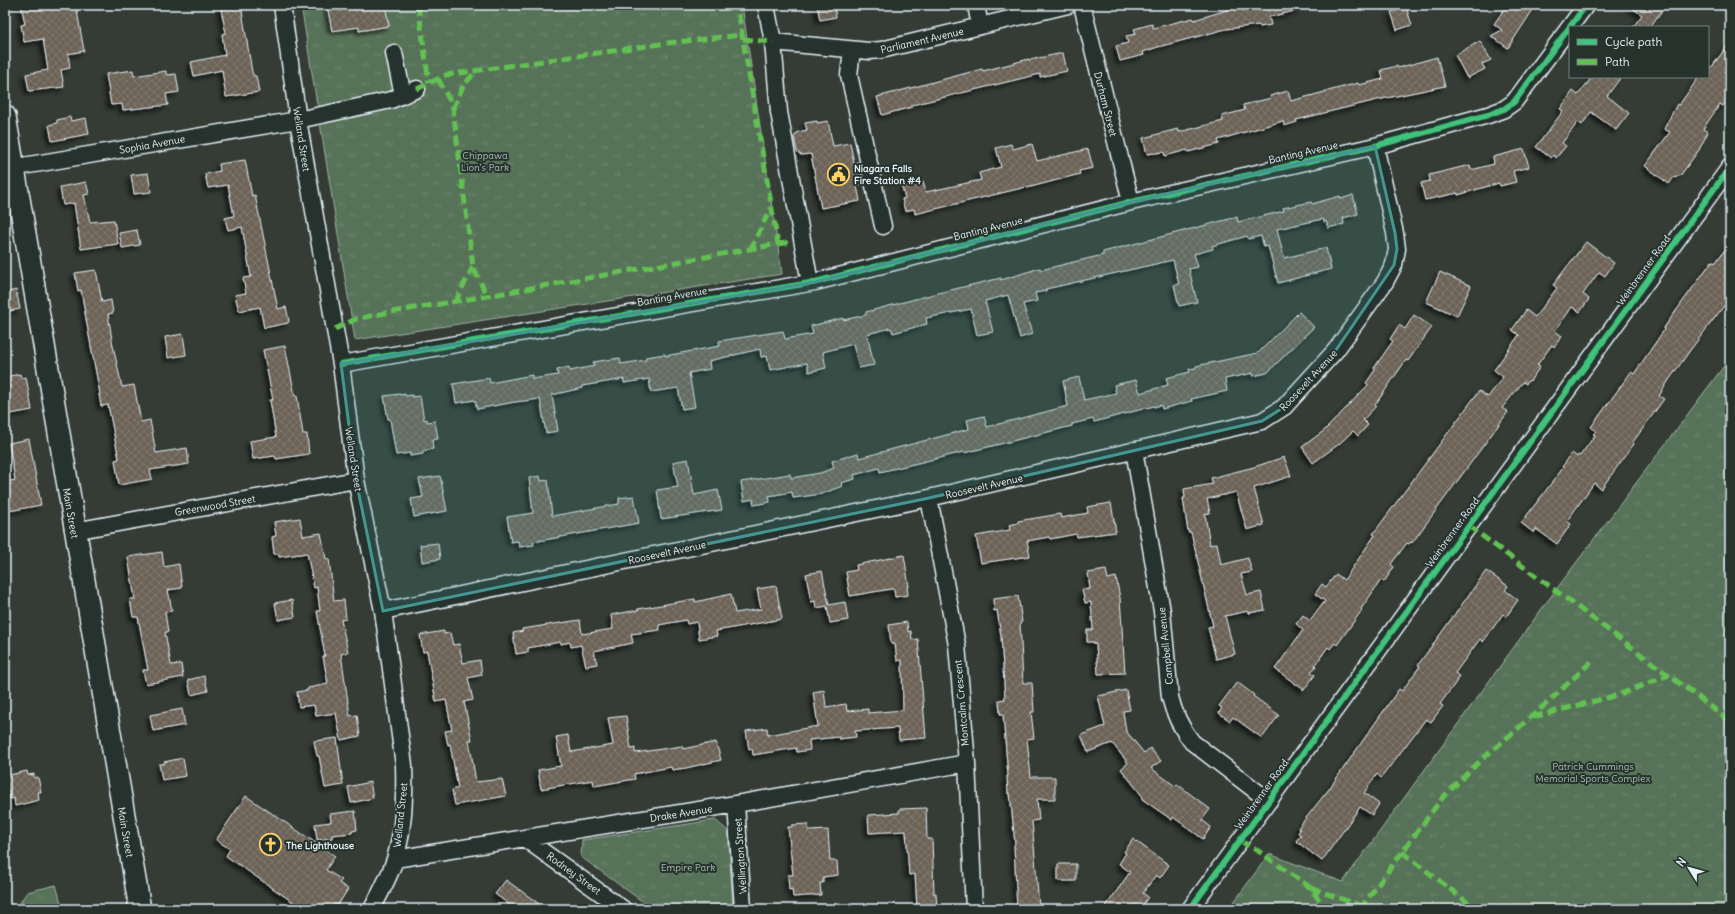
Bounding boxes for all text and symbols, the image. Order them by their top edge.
street label: Parliament Avenue [879,25,965,56]
legend [1569,26,1709,78]
text: Cycle path [1605,34,1662,49]
text: Path [1605,54,1630,69]
street label: Durham Street [1091,70,1120,138]
street label: Welland Street [290,106,313,173]
street label: Sophia Avenue [118,132,186,157]
street label: Banting Avenue [1267,138,1339,167]
park label: Chippawa Lion's Park [461,149,509,174]
public building icon: Niagara Falls Fire Station #4 [825,161,851,187]
place label: Niagara Falls Fire Station #4 [854,162,921,187]
street label: Banting Avenue [952,214,1024,243]
street label: Weinbrenner Road [1614,233,1673,308]
street label: Banting Avenue [636,284,708,309]
street label: Roosevelt Avenue [1277,347,1340,414]
street label: Welland Street [342,426,365,493]
street label: Roosevelt Avenue [944,471,1024,502]
street label: Main Street [60,487,81,540]
street label: Greenwood Street [174,492,257,519]
street label: Weinbrenner Road [1423,495,1482,570]
street label: Roosevelt Avenue [627,538,707,567]
street label: Campbell Avenue [1155,606,1176,685]
street label: Montcalm Crescent [951,659,972,747]
street label: Weinbrenner Road [1232,757,1291,832]
park label: Patrick Cummings Memorial Sports Complex [1536,760,1651,785]
street label: Welland Street [391,781,410,848]
street label: Drake Avenue [649,802,713,825]
street label: Main Street [115,806,136,859]
street label: Wellington Street [731,817,750,894]
church icon: The Lighthouse [257,832,283,858]
place label: The Lighthouse [286,839,355,852]
north arrow [1669,848,1709,888]
street label: Rodney Street [544,849,604,898]
text: N [1673,855,1689,869]
park label: Empire Park [661,861,715,874]

